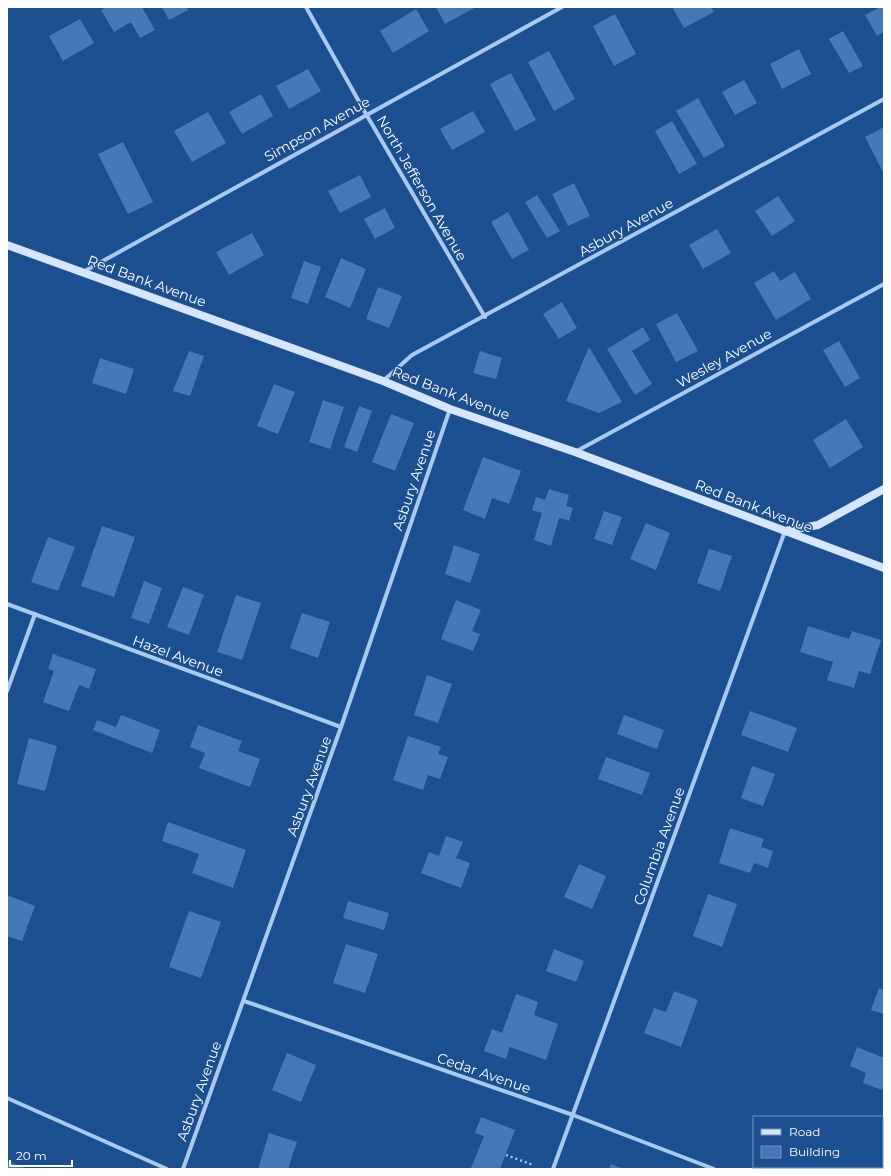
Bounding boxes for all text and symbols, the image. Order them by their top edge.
street label: Simpson Avenue [261,92,373,166]
street label: North Jefferson Avenue [373,112,471,264]
street label: Asbury Avenue [576,194,676,260]
street label: Red Bank Avenue [85,251,209,311]
street label: Wesley Avenue [673,324,775,392]
street label: Red Bank Avenue [389,362,513,424]
street label: Asbury Avenue [388,427,440,533]
street label: Red Bank Avenue [692,475,816,537]
street label: Hazel Avenue [130,631,226,681]
street label: Asbury Avenue [283,733,335,839]
street label: Columbia Avenue [629,784,689,908]
street label: Asbury Avenue [173,1038,225,1144]
street label: Cedar Avenue [435,1049,533,1097]
legend [753,1116,883,1168]
text: Road [789,1124,820,1139]
scale bar [10,1142,72,1168]
text: Building [789,1144,840,1159]
text: 20 m [16,1148,47,1163]

